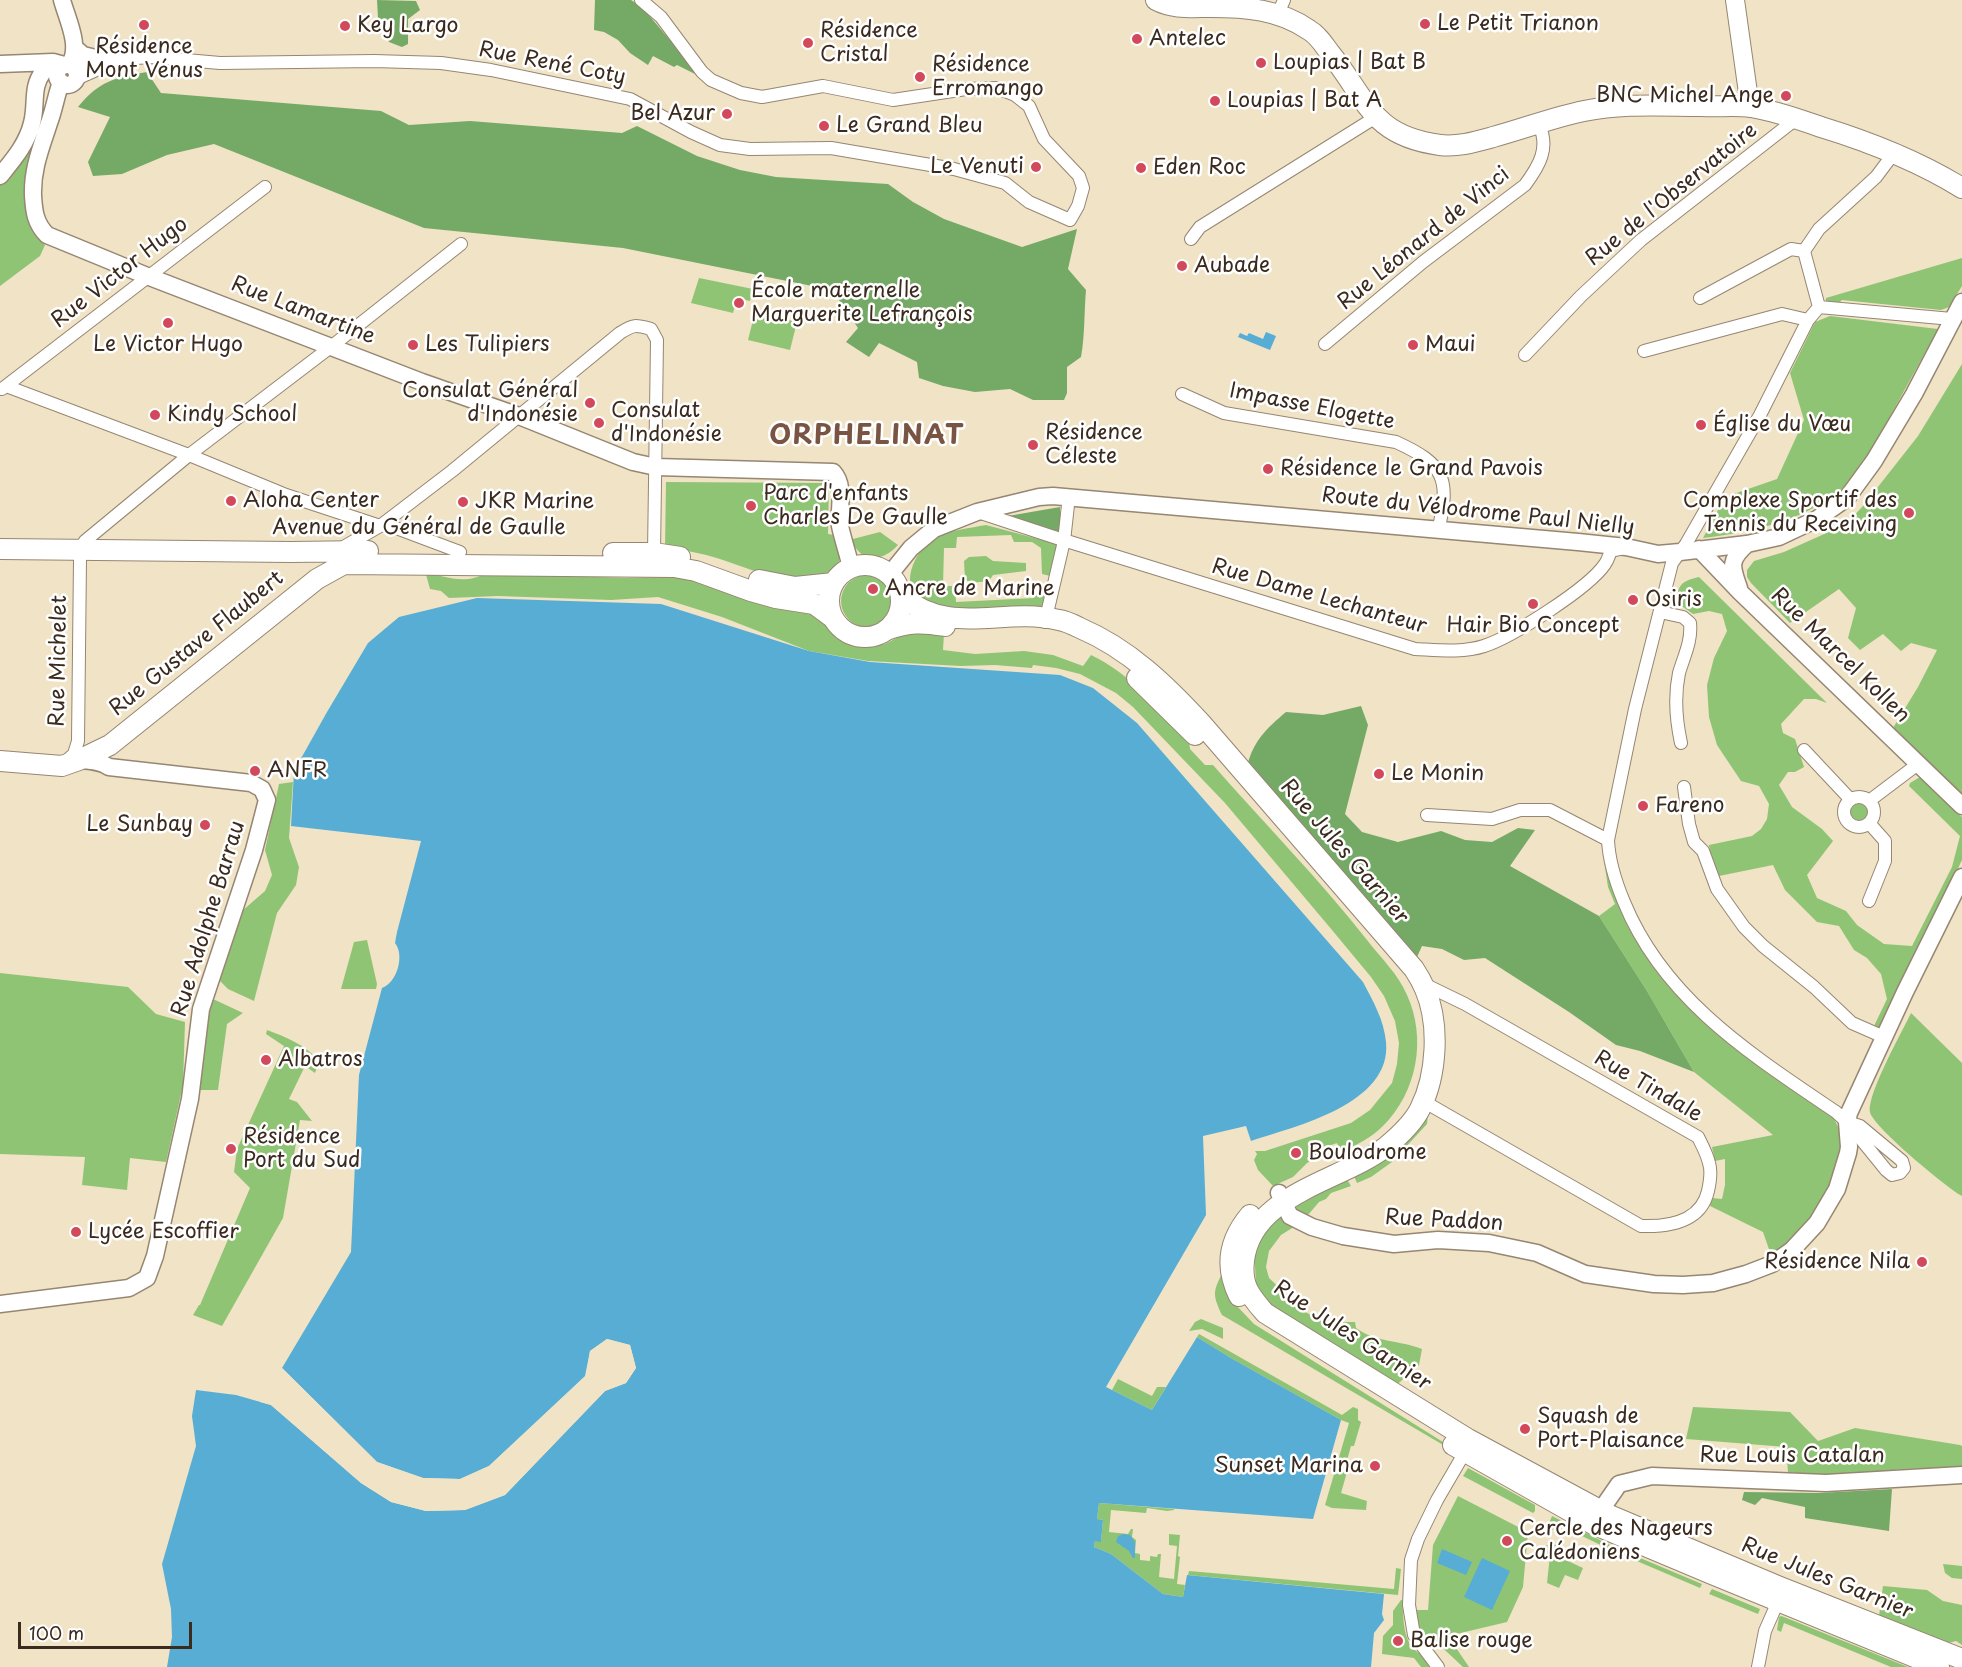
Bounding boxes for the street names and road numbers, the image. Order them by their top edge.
street label: Rue René Coty [476,37,628,91]
street label: Rue de l'Observatoire [1581,118,1763,272]
street label: Rue Léonard de Vinci [1333,162,1515,316]
street label: Rue Victor Hugo [47,212,193,334]
street label: Rue Lamartine [227,272,379,350]
street label: Impasse Elogette [1227,379,1397,435]
street label: Route du Vélodrome Paul Nielly [1320,483,1636,541]
street label: Avenue du Général de Gaulle [272,515,566,541]
street label: Rue Dame Lechanteur [1209,554,1429,640]
street label: Rue Gustave Flaubert [105,566,289,722]
street label: Rue Marcel Kollen [1765,583,1915,729]
street label: Rue Michelet [45,595,73,727]
street label: Rue Jules Garnier [1274,775,1414,929]
street label: Rue Adolphe Barrau [167,818,251,1020]
street label: Rue Tindale [1589,1046,1707,1128]
street label: Rue Paddon [1384,1205,1504,1237]
street label: Rue Jules Garnier [1268,1276,1436,1396]
street label: Rue Louis Catalan [1699,1443,1885,1469]
street label: Rue Jules Garnier [1737,1533,1917,1625]

